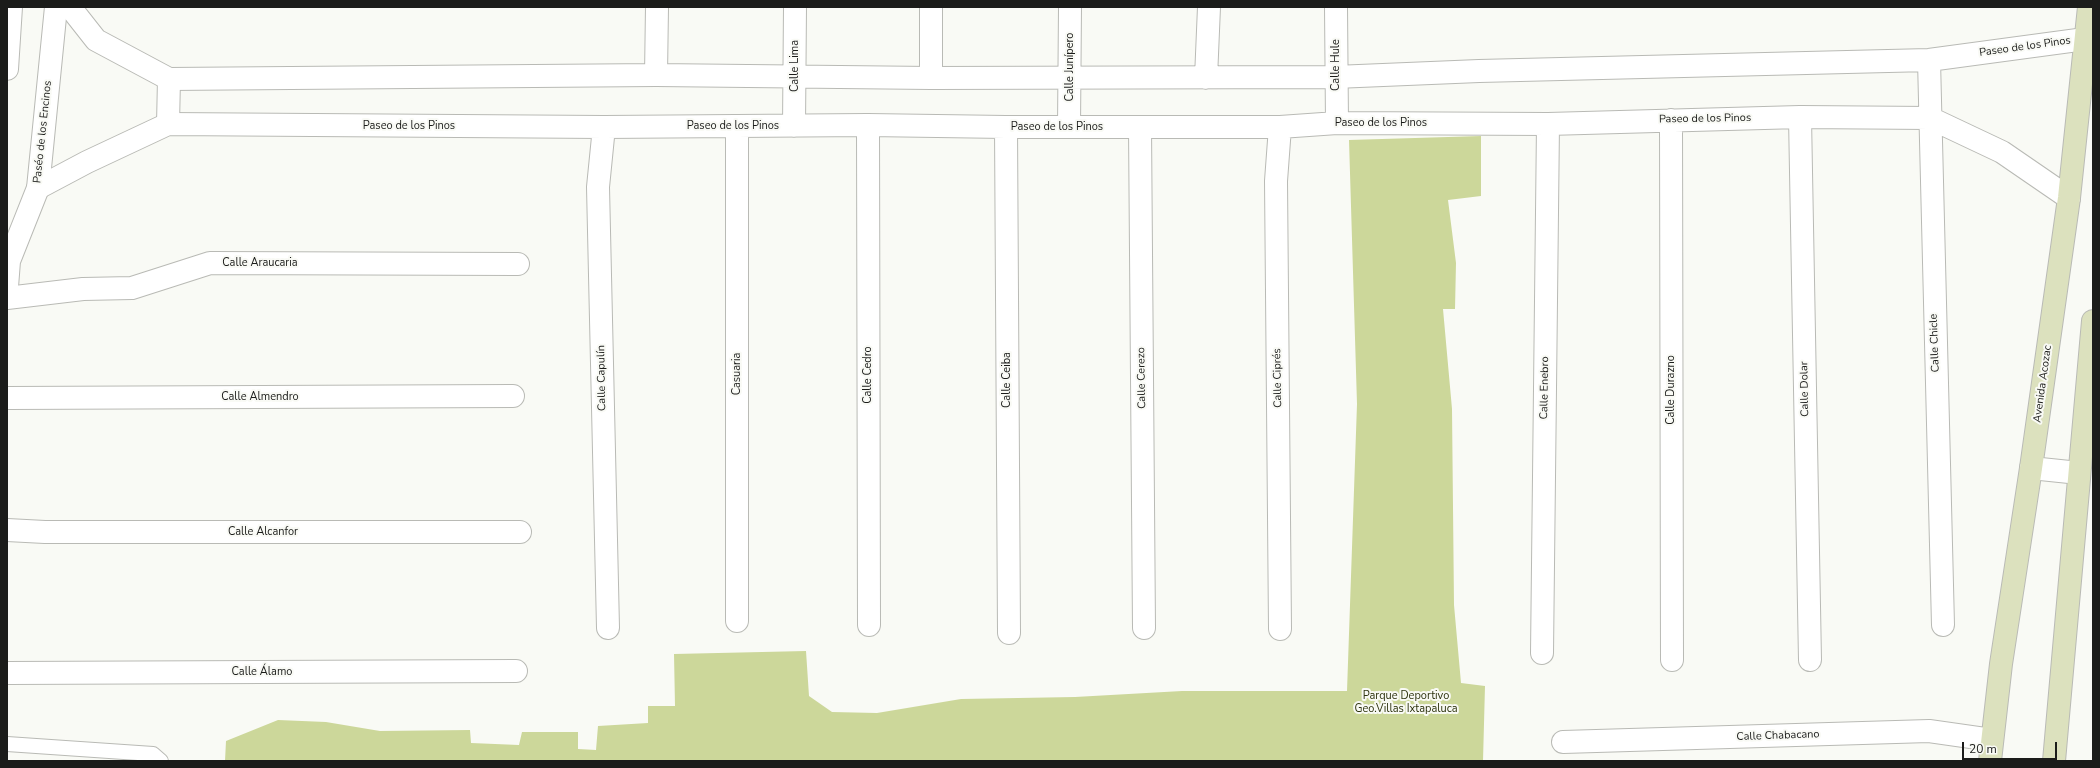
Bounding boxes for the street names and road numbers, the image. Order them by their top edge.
street label: Calle Junípero [1063,33,1077,101]
street label: Paseo de los Pinos [1978,34,2072,60]
street label: Calle Hule [1329,39,1343,91]
street label: Calle Lima [788,40,802,92]
street label: Paséo de los Encinos [31,80,55,184]
street label: Paseo de los Pinos [1659,112,1751,126]
street label: Paseo de los Pinos [1335,116,1427,130]
street label: Paseo de los Pinos [363,119,455,133]
street label: Paseo de los Pinos [687,119,779,133]
street label: Paseo de los Pinos [1011,120,1103,134]
street label: Calle Araucaria [222,256,298,270]
street label: Calle Chicle [1927,314,1943,372]
street label: Avenida Acozac [2031,344,2055,424]
street label: Calle Capulín [595,345,609,411]
street label: Calle Cedro [861,346,875,404]
street label: Calle Cerezo [1135,347,1149,409]
street label: Calle Ciprés [1271,348,1285,408]
street label: Calle Ceiba [1000,352,1014,408]
street label: Casuaria [730,353,744,395]
street label: Calle Durazno [1664,355,1678,425]
street label: Calle Enebro [1538,356,1552,420]
street label: Calle Dolar [1798,361,1812,417]
street label: Calle Almendro [221,390,299,404]
street label: Calle Alcanfor [228,525,298,539]
street label: Calle Álamo [232,665,292,679]
street label: Calle Chabacano [1736,728,1820,744]

